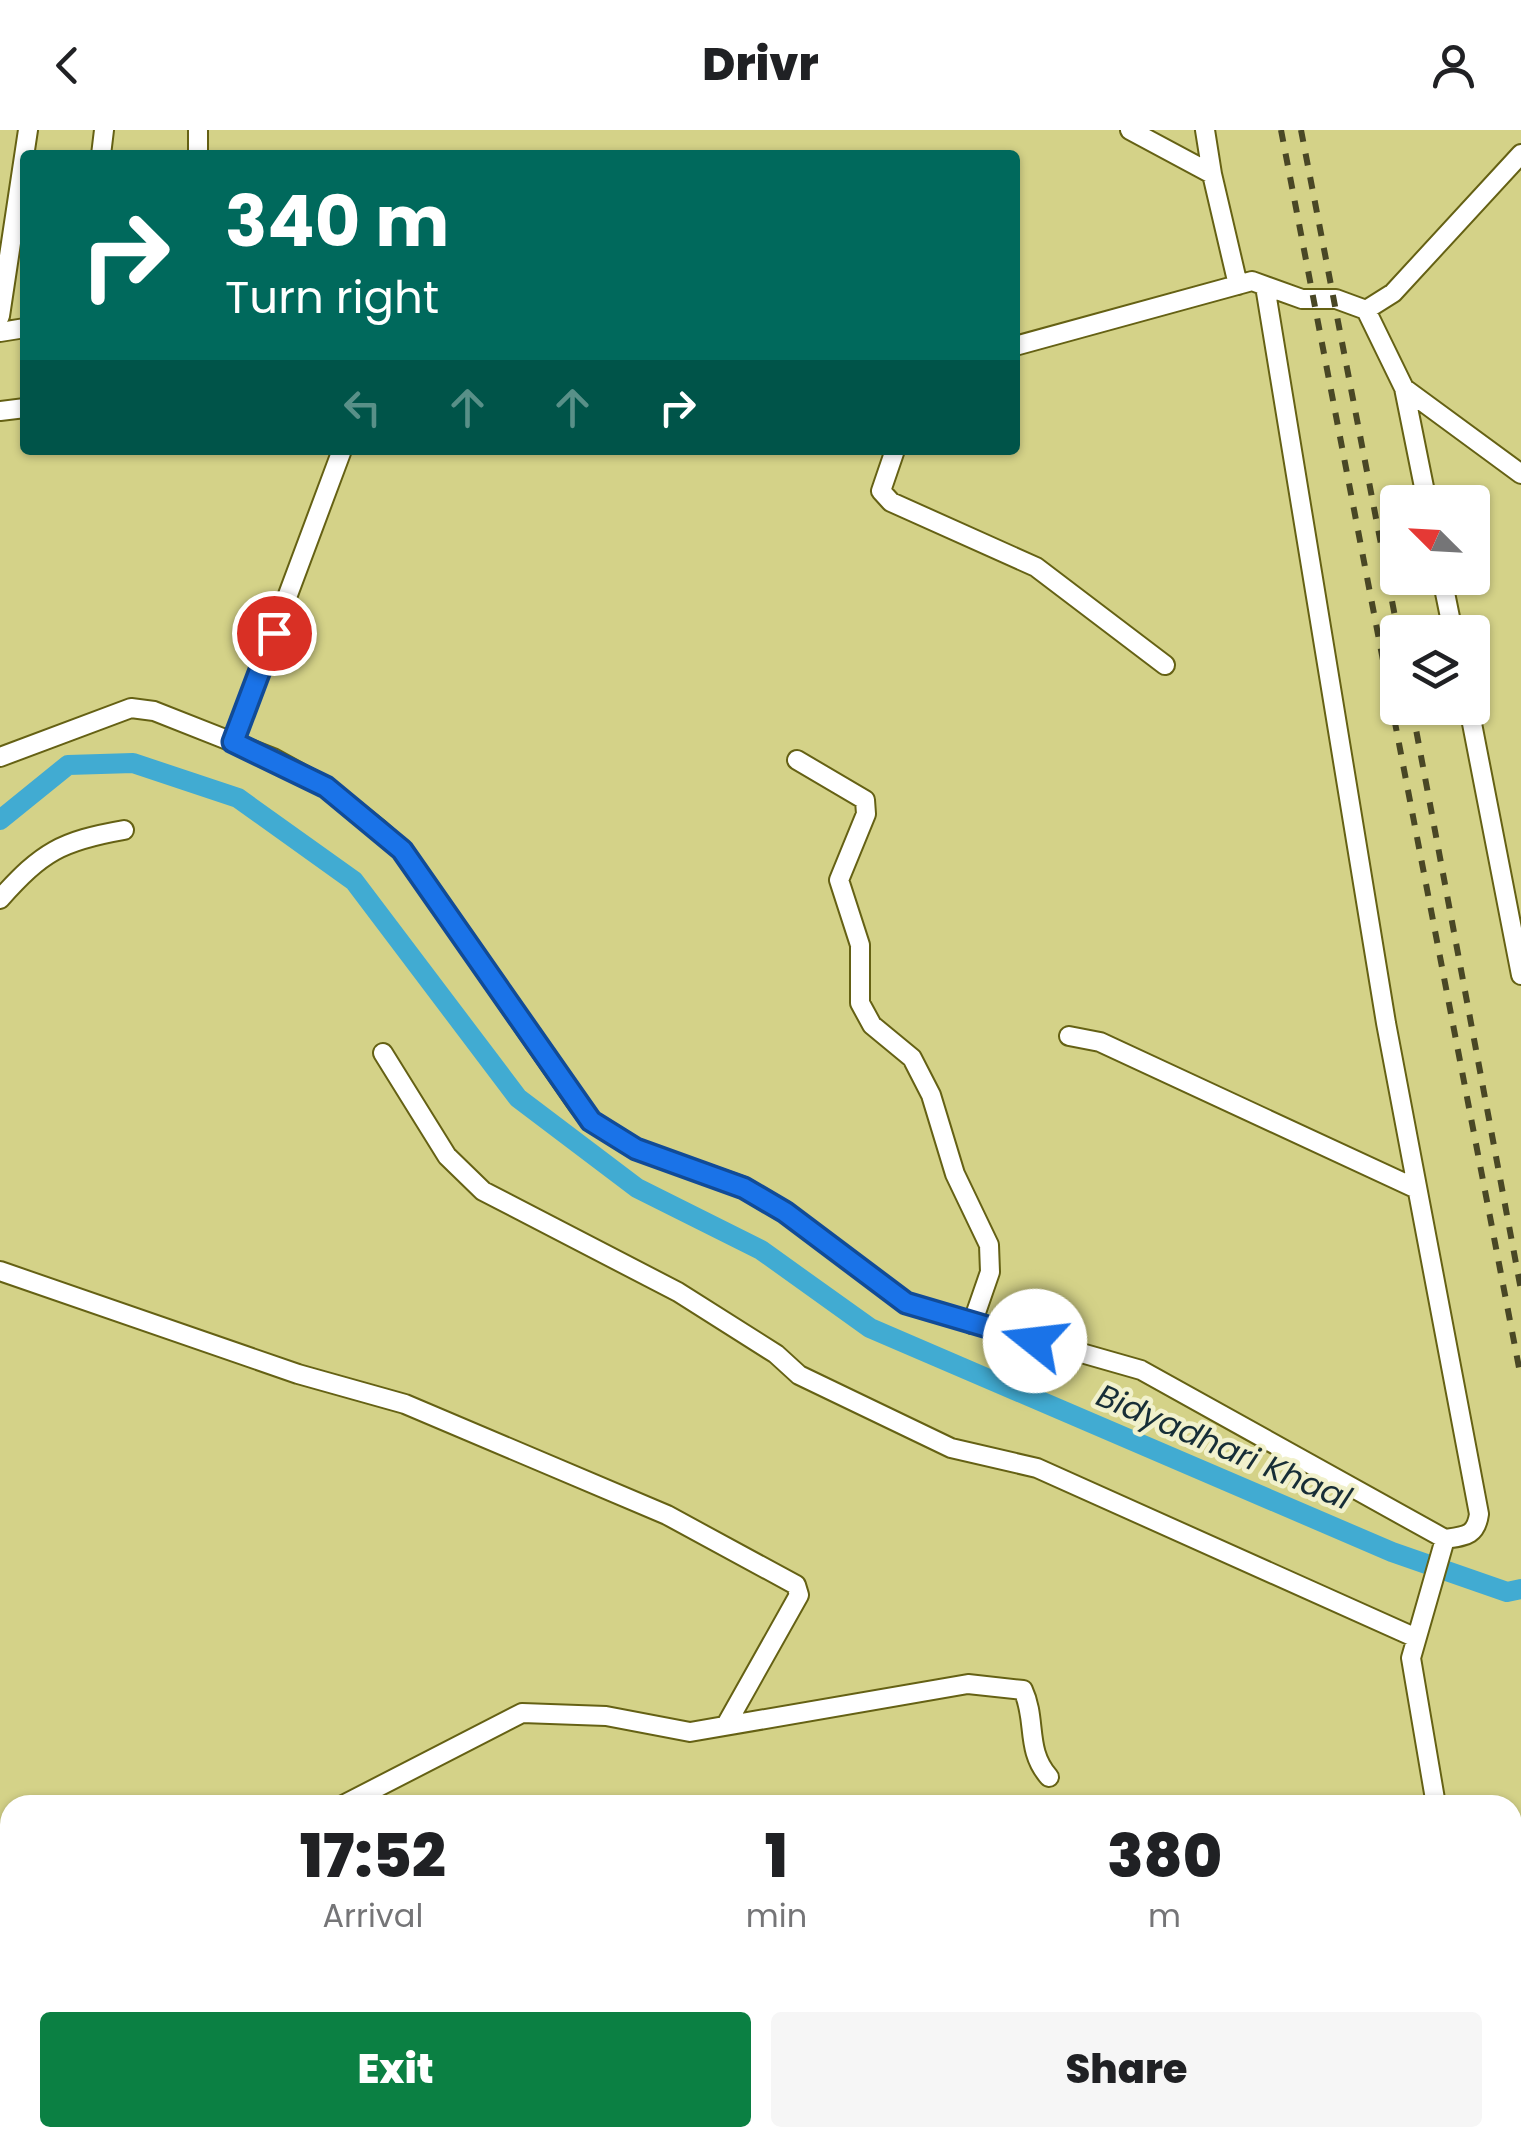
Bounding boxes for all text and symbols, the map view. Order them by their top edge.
text: Drivr [702,33,819,96]
icon: back [40,38,95,93]
icon: person [1426,38,1481,93]
text: 340 m [225,172,449,271]
icon: right [60,190,190,320]
text: Turn right [225,266,439,329]
icon: left [335,380,390,435]
icon: ahead [440,380,495,435]
icon: ahead [545,380,600,435]
icon: right [650,380,705,435]
north arrow [1380,485,1490,595]
map controls [1380,485,1490,725]
pin [232,591,317,676]
icon: arrive [247,606,302,661]
button: layers [1380,615,1490,725]
position arrow [983,1289,1087,1393]
water label: Bidyadhari Khaal [1090,1373,1359,1521]
text: 17:52 [300,1814,446,1898]
text: 1 [765,1814,788,1898]
text: 380 [1107,1814,1222,1898]
text: Arrival [323,1893,423,1938]
text: min [746,1893,807,1938]
text: m [1148,1893,1181,1938]
button: Exit [40,2012,751,2127]
button: Share [771,2012,1482,2127]

